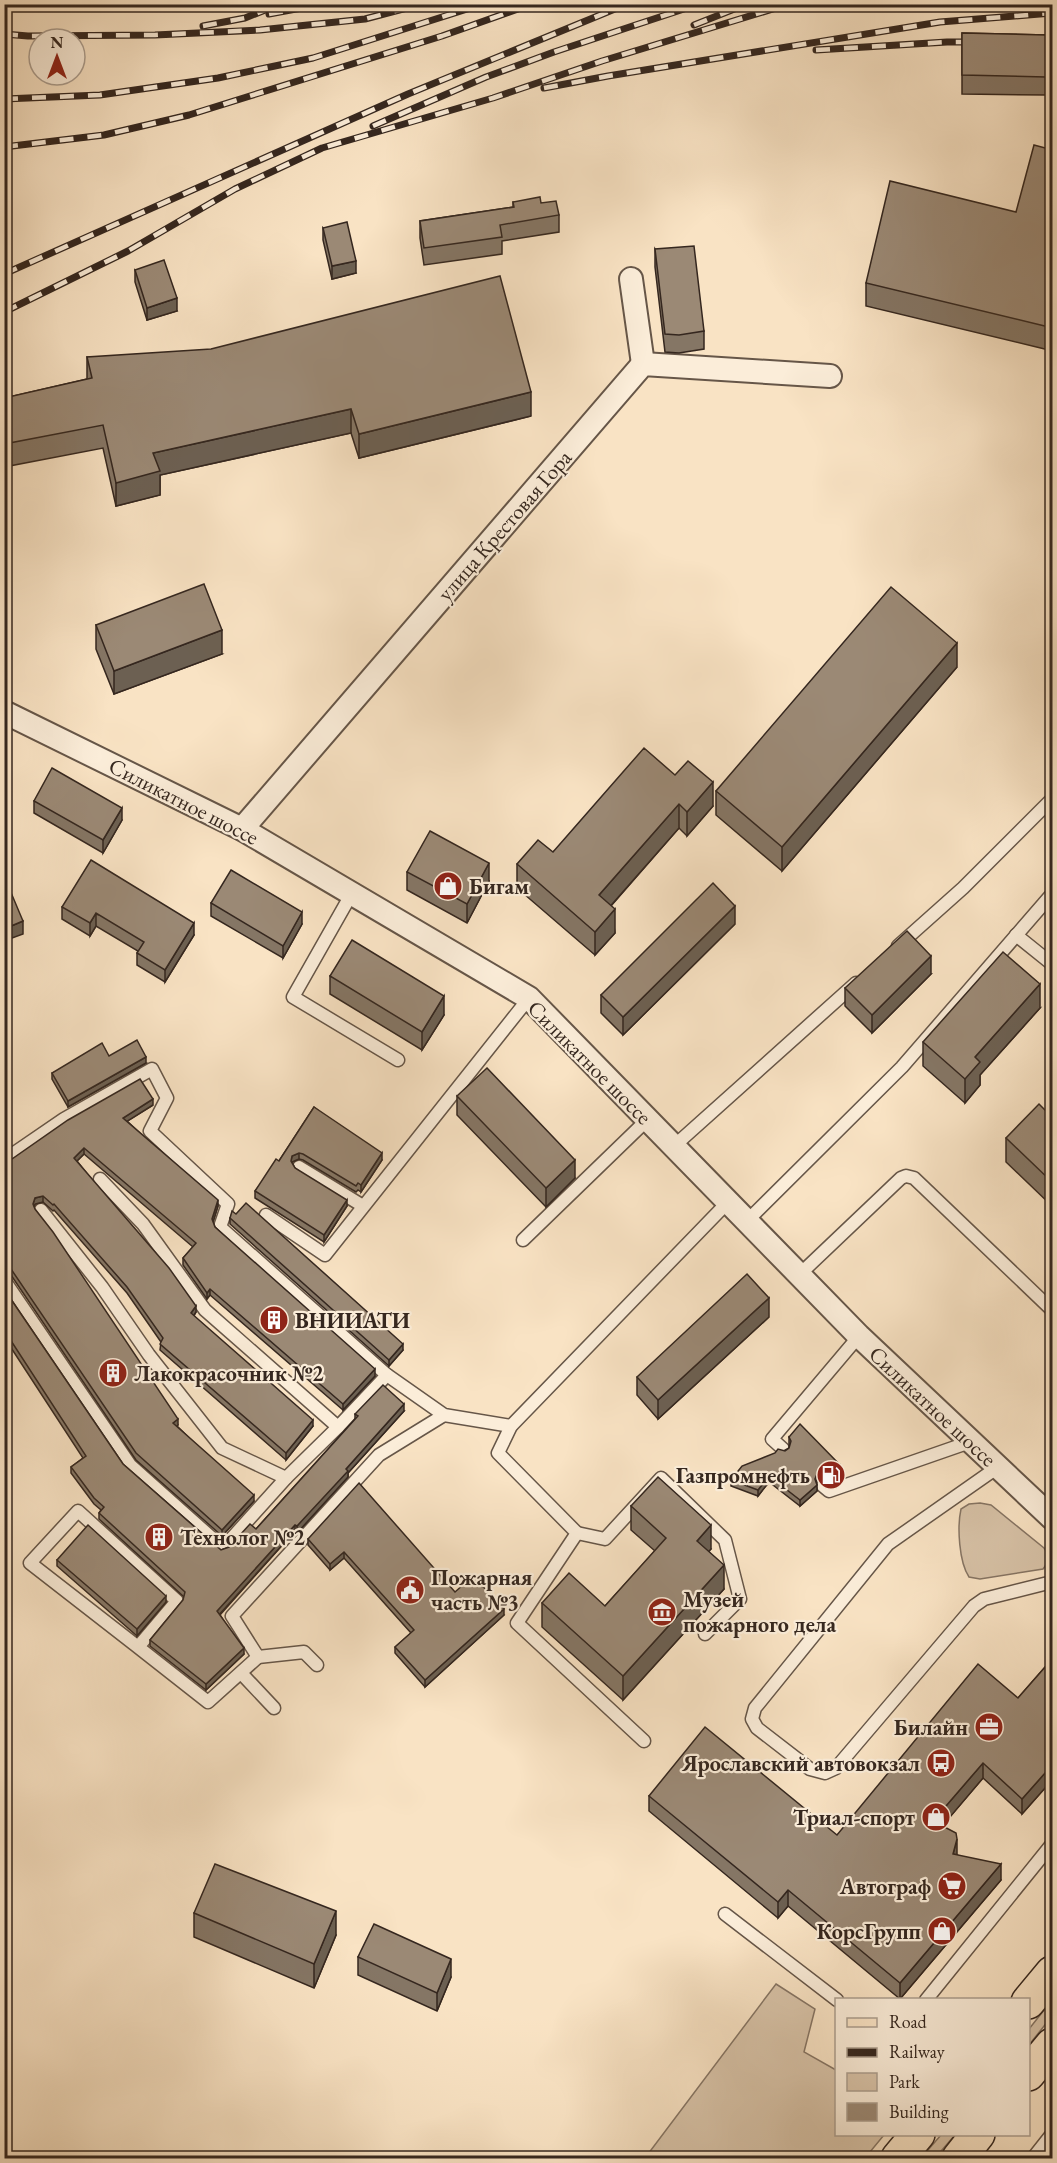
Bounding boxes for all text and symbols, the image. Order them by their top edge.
north arrow [27,27,87,87]
text: N [51,32,64,53]
street label: улица Крестовая Гора [431,443,578,607]
street label: Силикатное шоссе [104,751,264,852]
shop icon: Бигам [432,870,464,902]
place label: Бигам [469,872,529,901]
street label: Силикатное шоссе [521,994,658,1131]
building icon: ВНИИАТИ [258,1304,290,1336]
place label: ВНИИАТИ [295,1306,410,1335]
street label: Силикатное шоссе [863,1340,1003,1473]
building icon: Лакокрасочник №2 [97,1357,129,1389]
place label: Лакокрасочник №2 [134,1359,324,1388]
fuel station icon: Газпромнефть [815,1459,847,1491]
place label: Газпромнефть [676,1461,810,1490]
building icon: Технолог №2 [143,1521,175,1553]
place label: Технолог №2 [180,1523,305,1552]
place label: Пожарная часть №3 [431,1563,533,1617]
public building icon: Пожарная часть №3 [394,1574,426,1606]
place label: Музей пожарного дела [683,1585,836,1639]
museum icon: Музей пожарного дела [646,1596,678,1628]
office icon: Билайн [973,1711,1005,1743]
place label: Билайн [894,1713,968,1742]
bus stop icon: Ярославский автовокзал [925,1747,957,1779]
place label: Ярославский автовокзал [681,1749,920,1778]
shop icon: Триал-спорт [920,1801,952,1833]
place label: Триал-спорт [793,1803,915,1832]
supermarket icon: Автограф [936,1870,968,1902]
place label: Автограф [839,1872,931,1901]
shop icon: КорсГрупп [926,1915,958,1947]
place label: КорсГрупп [817,1917,921,1946]
legend [835,1998,1030,2136]
text: Road [889,2010,928,2033]
text: Railway [889,2040,945,2063]
text: Park [889,2070,920,2093]
text: Building [889,2100,949,2123]

